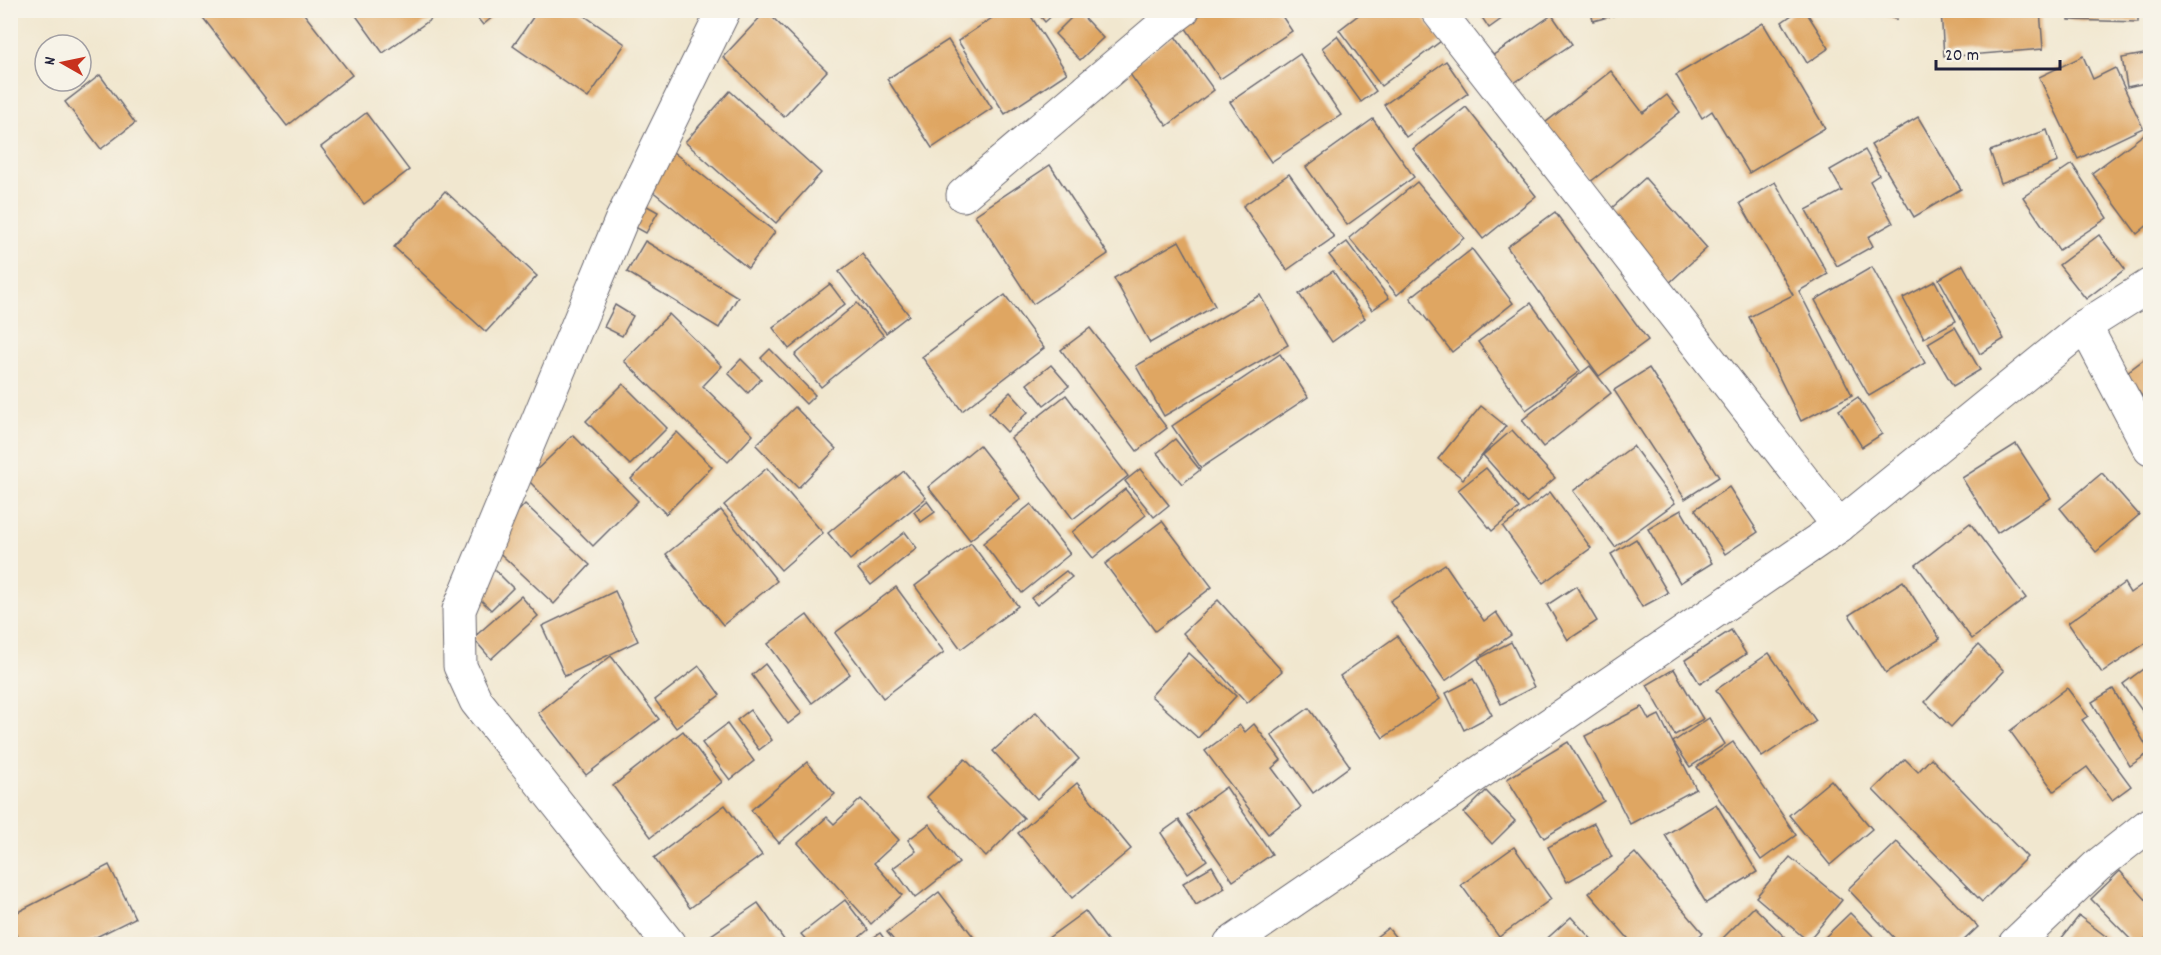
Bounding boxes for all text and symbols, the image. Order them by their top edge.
north arrow [33,33,93,93]
scale bar [1936,33,2060,71]
text: 20 m [1945,44,1979,69]
text: N [39,55,63,67]

